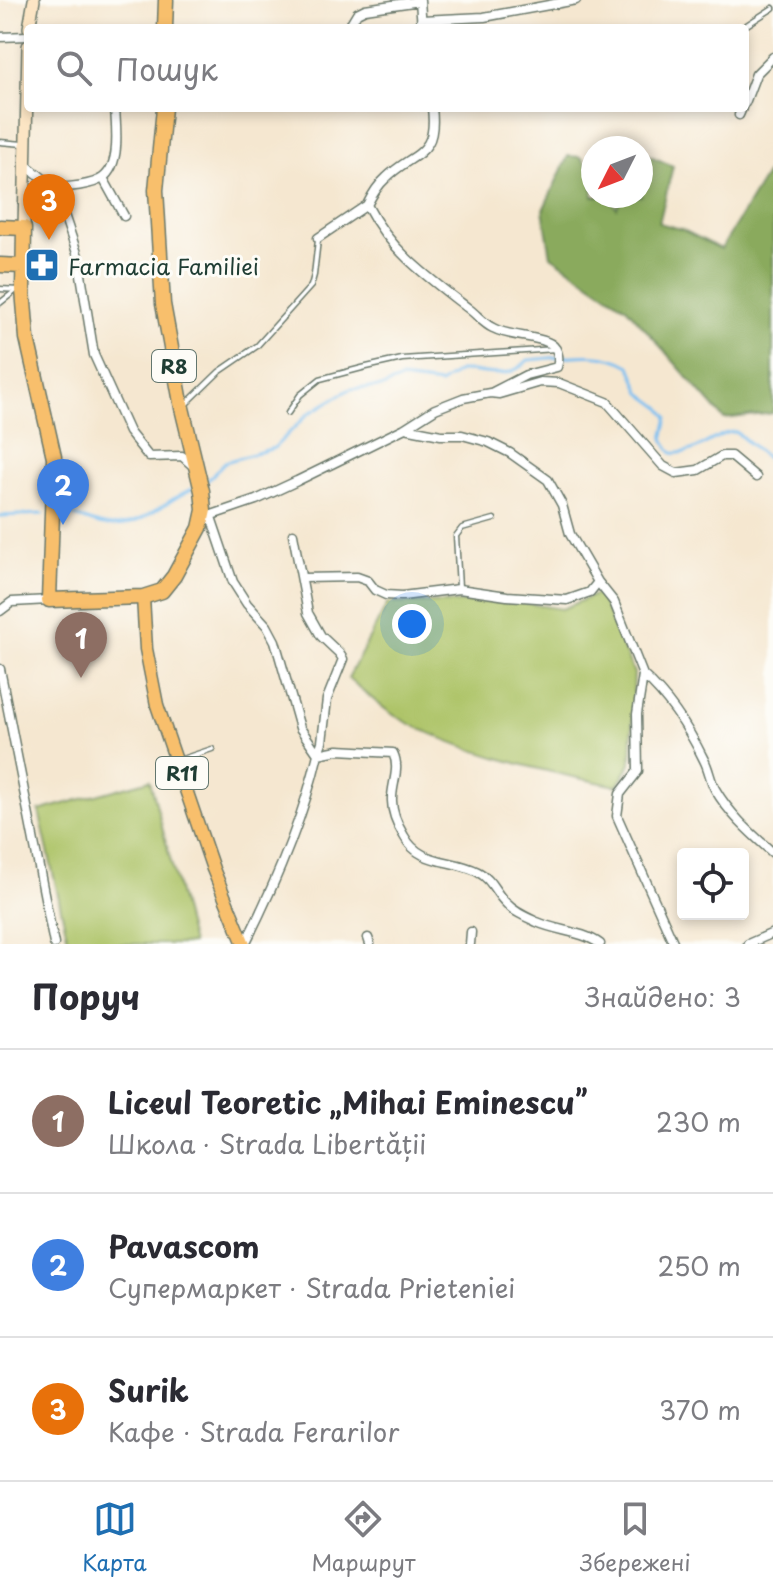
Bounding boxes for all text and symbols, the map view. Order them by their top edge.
search box [24,24,749,112]
icon: search [52,46,96,90]
text: Пошук [116,46,218,91]
north arrow [581,136,653,208]
pin: 3 [23,174,75,240]
pharmacy icon: Farmacia Familiei [23,246,61,284]
place label: Farmacia Familiei [68,249,259,282]
road number: R8 [152,350,196,382]
pin: 2 [37,459,89,525]
your location [392,604,432,644]
pin: 1 [55,612,107,678]
road number: R11 [156,757,208,789]
map controls [677,848,749,920]
button: locate [677,848,749,920]
text: Поруч [32,970,140,1022]
text: Знайдено: 3 [585,977,741,1016]
text: Liceul Teoretic „Mihai Eminescu” [108,1079,587,1124]
text: 1 [52,1102,64,1141]
text: 230 m [656,1102,741,1141]
text: Школа · Strada Libertății [108,1124,427,1163]
text: Pavascom [108,1223,260,1268]
text: 2 [49,1246,67,1285]
text: 250 m [657,1246,741,1285]
text: Супермаркет · Strada Prieteniei [108,1268,515,1307]
text: Surik [108,1367,189,1412]
text: 3 [49,1390,67,1429]
text: 370 m [659,1390,741,1429]
text: Кафе · Strada Ferarilor [108,1412,399,1451]
tab: Карта [82,1497,147,1578]
tab: Маршрут [311,1497,416,1578]
tab: Збережені [580,1497,691,1578]

